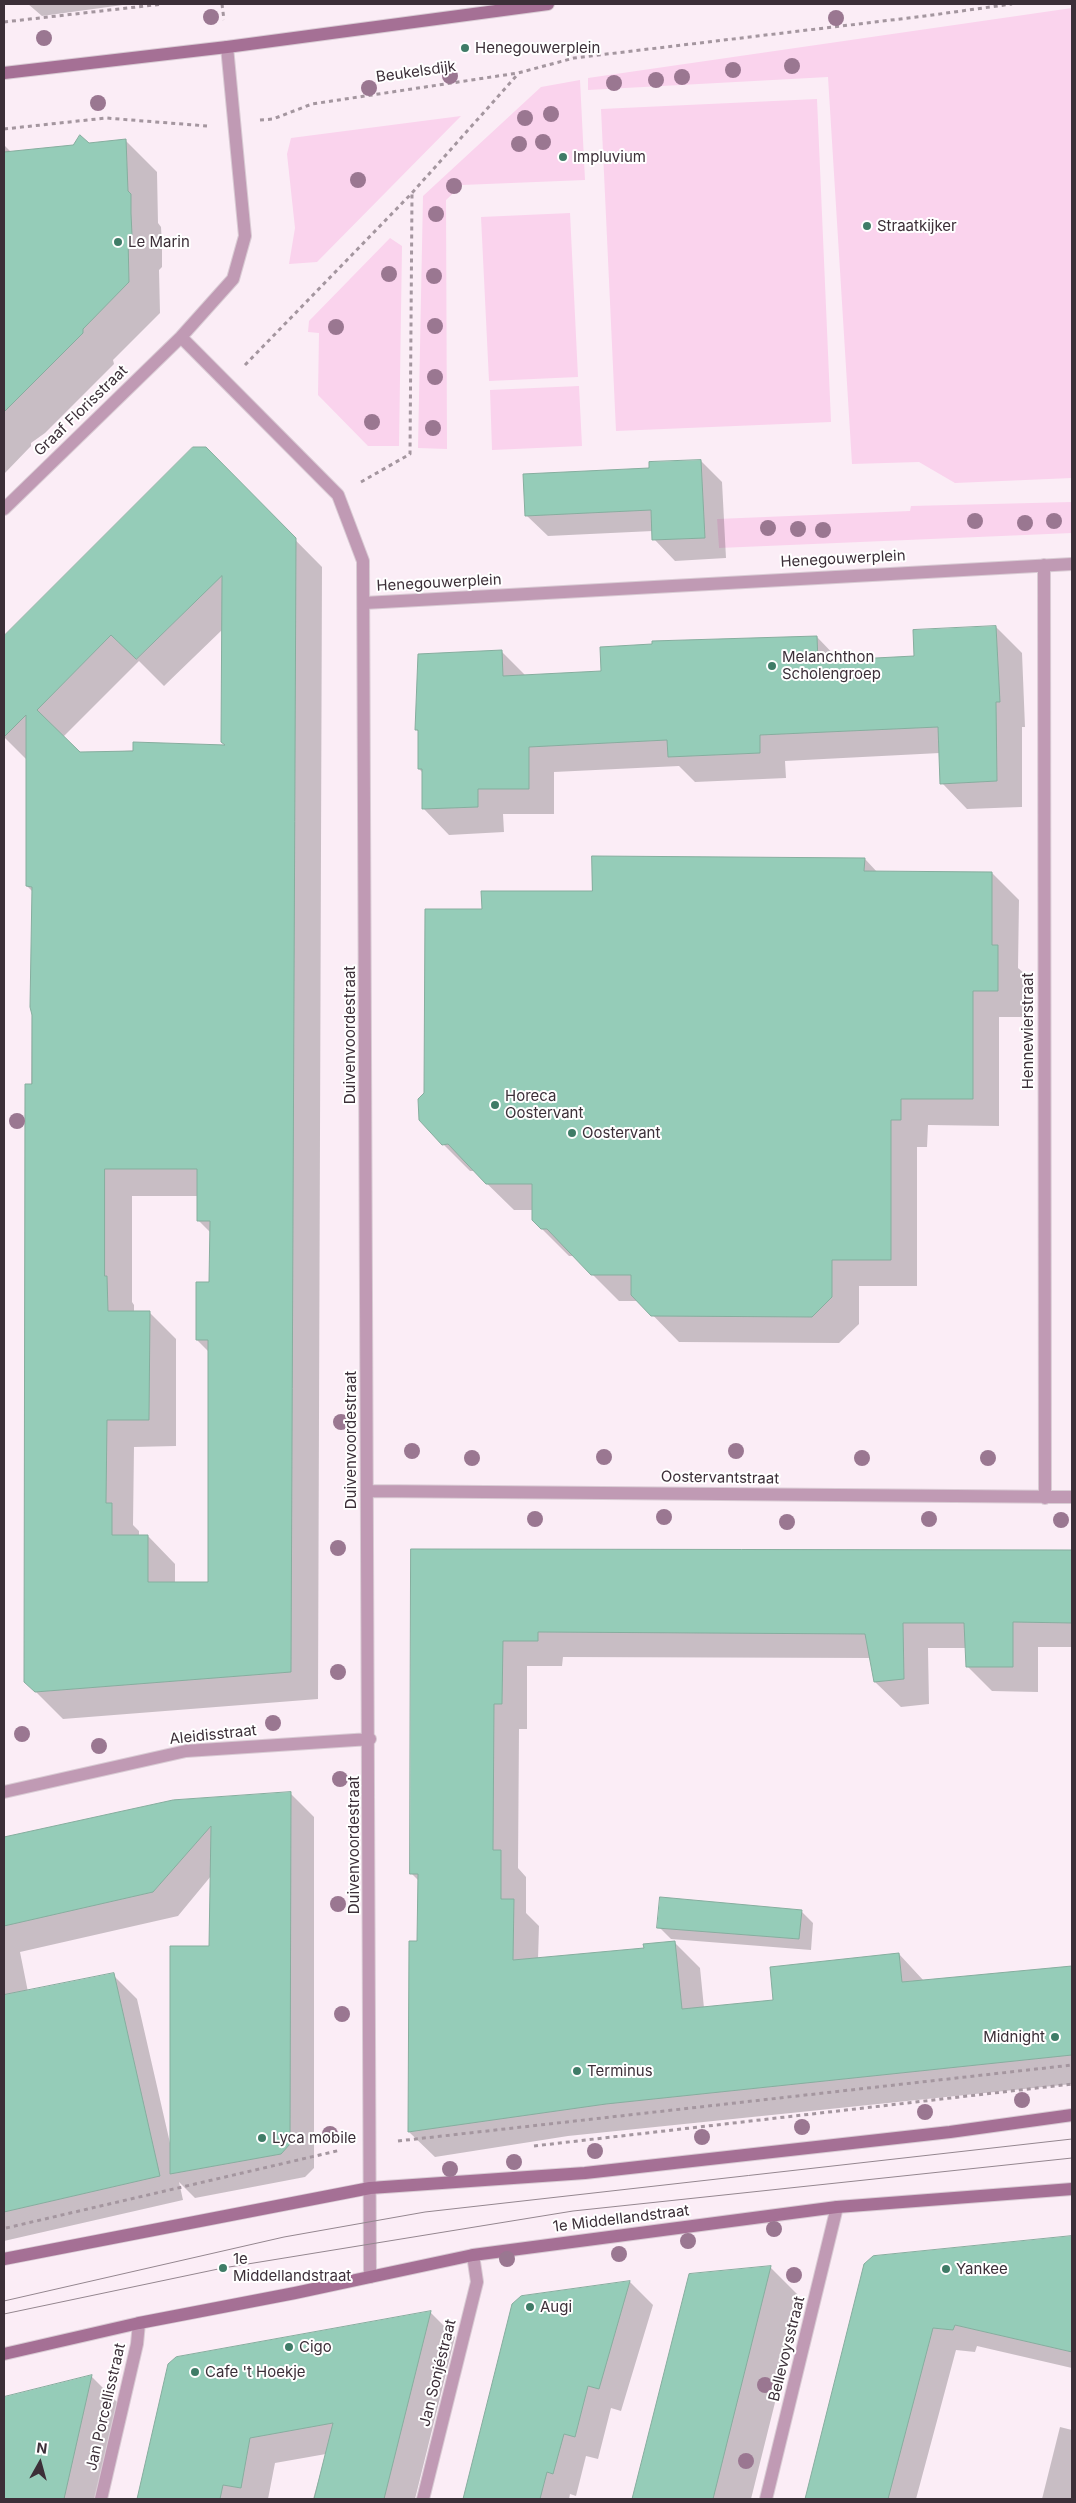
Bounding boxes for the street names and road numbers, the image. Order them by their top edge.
street label: Beukelsdijk [375,57,457,87]
street label: Graaf Florisstraat [31,362,131,460]
street label: Henegouwerplein [780,547,906,571]
street label: Henegouwerplein [376,571,502,595]
street label: Duivenvoordestraat [341,966,359,1104]
street label: Hennewierstraat [1019,973,1037,1089]
street label: Duivenvoordestraat [342,1371,360,1509]
street label: Oostervantstraat [661,1468,779,1488]
street label: Aleidisstraat [169,1721,257,1749]
street label: Duivenvoordestraat [345,1776,363,1914]
street label: 1e Middellandstraat [552,2202,690,2236]
street label: Bellevoysstraat [765,2295,809,2403]
street label: Jan Sonjéstraat [416,2317,460,2429]
street label: Jan Porcellisstraat [83,2341,129,2473]

